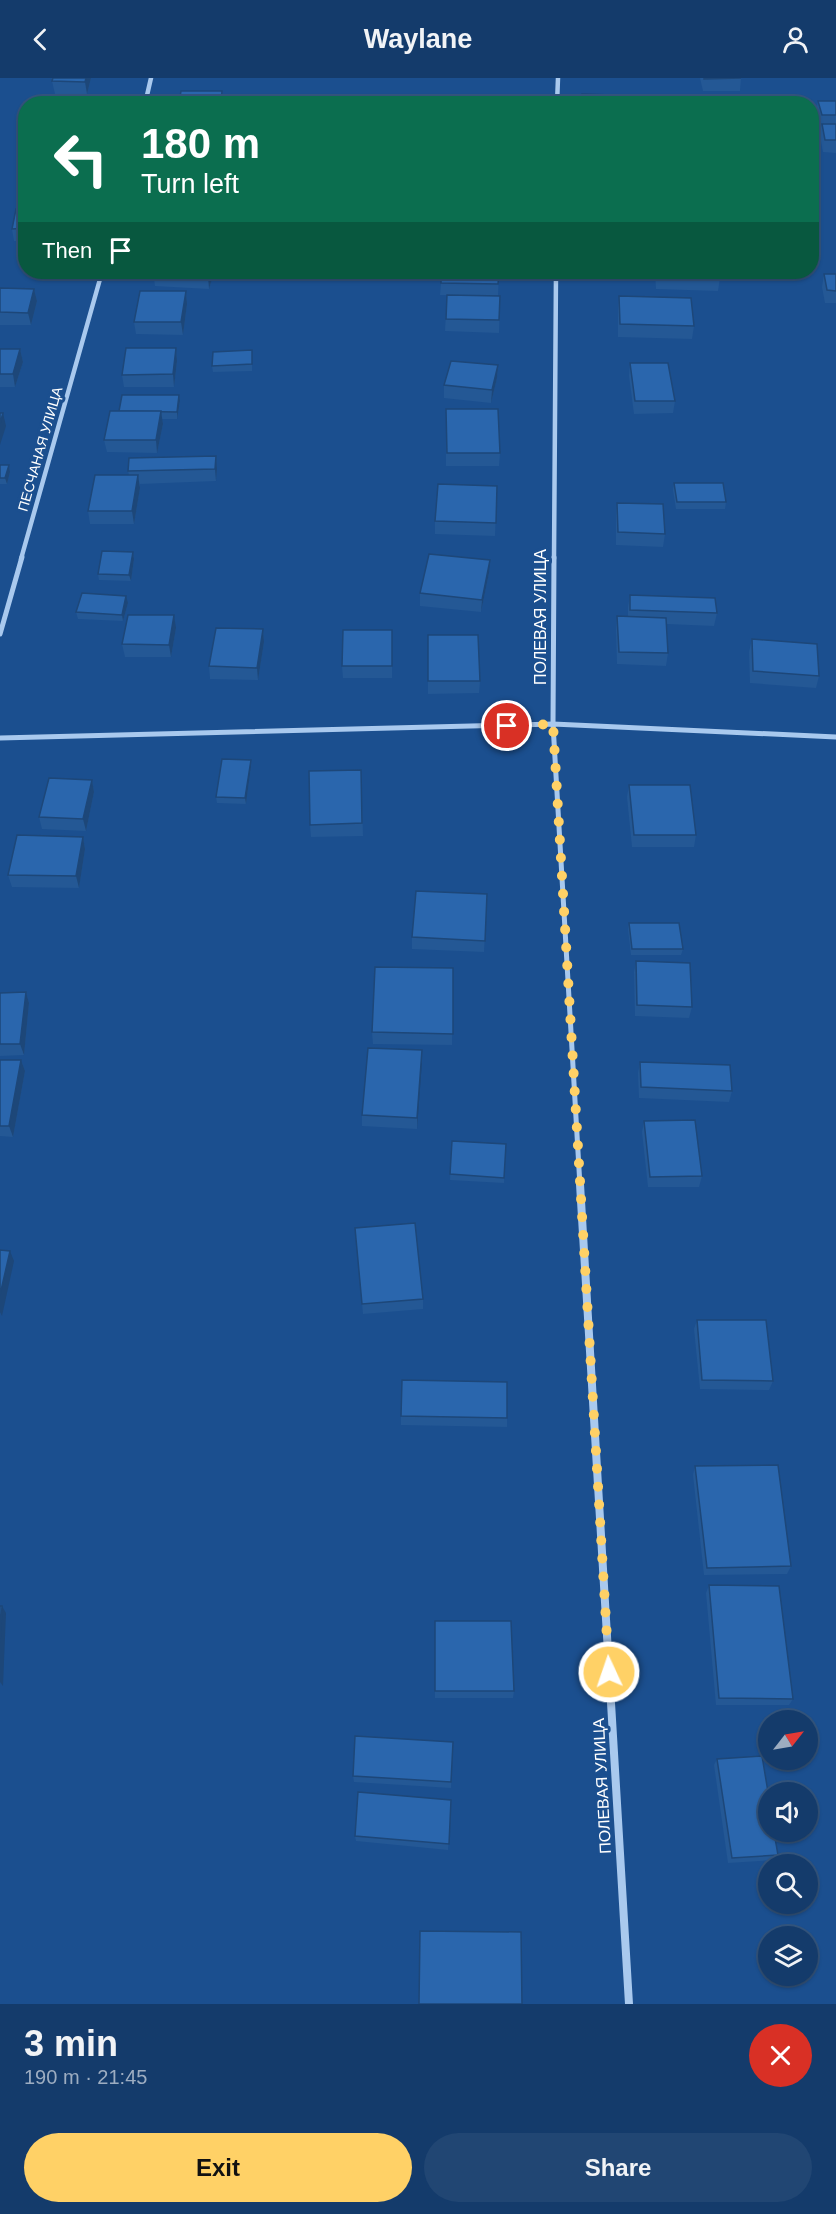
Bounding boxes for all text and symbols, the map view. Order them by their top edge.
icon: back [24,23,57,56]
icon: person [779,23,812,56]
text: Waylane [364,24,472,54]
icon: left [42,120,120,198]
text: 180 m [141,120,260,167]
text: Turn left [141,169,239,199]
icon: arrive [104,234,137,267]
text: Then [42,238,92,263]
street label: ПЕСЧАНАЯ УЛИЦА [15,384,66,513]
street label: ПОЛЕВАЯ УЛИЦА [532,549,549,685]
pin [481,700,532,751]
icon: arrive [490,709,523,742]
position arrow [577,1640,641,1704]
north arrow [758,1710,818,1770]
map controls [758,1710,818,1986]
street label: ПОЛЕВАЯ УЛИЦА [590,1717,614,1854]
button: sound [758,1782,818,1842]
button: search [758,1854,818,1914]
button: layers [758,1926,818,1986]
text: 3 min [24,2023,118,2064]
button: close [749,2024,812,2087]
text: 190 m · 21:45 [24,2066,147,2088]
button: Exit [24,2133,412,2202]
button: Share [424,2133,812,2202]

